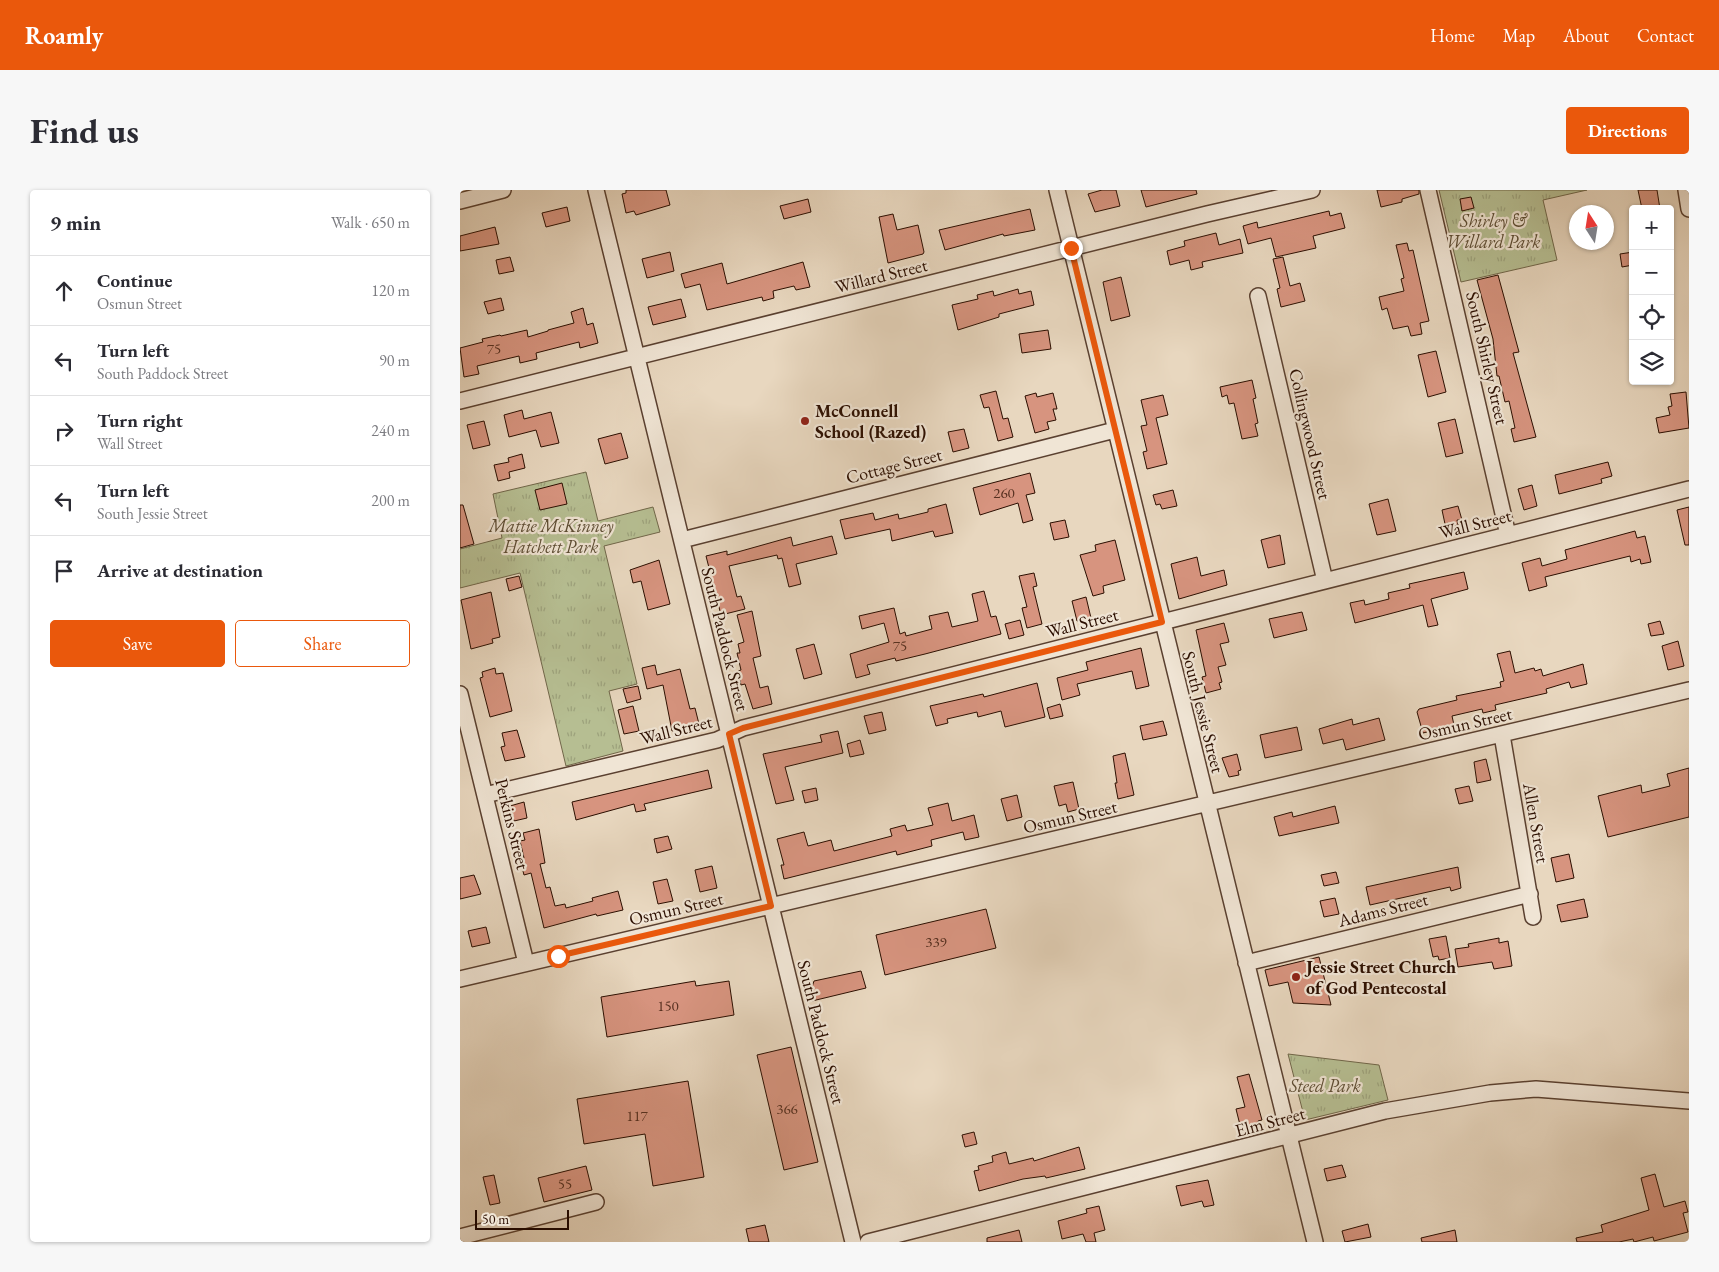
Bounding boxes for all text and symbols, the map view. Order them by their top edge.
text: Roamly [25,20,103,51]
text: Home [1430,24,1475,47]
text: Map [1503,24,1535,47]
text: About [1563,24,1609,47]
text: Contact [1637,24,1694,47]
button: Directions [1566,107,1689,154]
text: Find us [30,108,139,153]
north arrow [1569,205,1614,250]
map controls [1629,205,1674,385]
button: + [1629,205,1674,250]
text: 9 min [50,209,101,236]
park label: Shirley & Willard Park [1446,209,1540,253]
text: Walk · 650 m [331,212,410,233]
route end [1060,237,1083,260]
button: − [1629,250,1674,295]
street label: Willard Street [832,253,930,298]
text: Continue [97,268,172,293]
icon: ahead [50,277,78,305]
text: 120 m [371,280,410,301]
street label: South Shirley Street [1461,289,1514,427]
text: Osmun Street [97,293,182,314]
button: locate [1629,295,1674,340]
text: Turn left [97,338,169,363]
house number: 75 [487,339,501,358]
button: layers [1629,340,1674,385]
icon: left [50,347,78,375]
text: 90 m [379,350,410,371]
text: South Paddock Street [97,363,228,384]
street label: Collingwood Street [1284,366,1337,502]
place label: McConnell School (Razed) [815,399,926,443]
text: Turn right [97,408,183,433]
marker: McConnell School (Razed) [799,415,811,427]
icon: right [50,417,78,445]
text: 240 m [371,420,410,441]
text: Wall Street [97,433,162,454]
street label: Cottage Street [843,442,945,489]
text: Turn left [97,478,169,503]
house number: 260 [993,483,1015,502]
icon: left [50,487,78,515]
text: 200 m [371,490,410,511]
text: South Jessie Street [97,503,208,524]
street label: Wall Street [1436,503,1514,544]
park label: Mattie McKinney Hatchett Park [488,514,614,558]
icon: arrive [50,557,78,585]
text: Arrive at destination [97,558,263,583]
street label: South Paddock Street [696,565,755,714]
street label: Wall Street [1043,602,1121,643]
button: Save [50,620,225,667]
button: Share [235,620,410,667]
house number: 75 [893,636,907,655]
street label: South Jessie Street [1177,649,1230,775]
street label: Osmun Street [1416,701,1514,745]
street label: Wall Street [637,709,715,750]
street label: Perkins Street [490,776,535,872]
street label: Allen Street [1518,780,1555,865]
street label: Osmun Street [1021,794,1119,838]
street label: Osmun Street [627,886,725,930]
street label: Adams Street [1335,887,1430,932]
house number: 339 [925,932,947,951]
route start [547,945,570,968]
place label: Jessie Street Church of God Pentecostal [1304,955,1456,999]
street label: South Paddock Street [792,958,851,1107]
marker: Jessie Street Church of God Pentecostal [1290,971,1302,983]
house number: 150 [657,996,679,1015]
park label: Steed Park [1288,1074,1361,1097]
house number: 366 [776,1099,798,1118]
street label: Elm Street [1232,1101,1308,1142]
house number: 117 [626,1106,649,1125]
house number: 55 [558,1174,572,1193]
scale bar [475,1207,569,1230]
text: 50 m [482,1210,509,1228]

